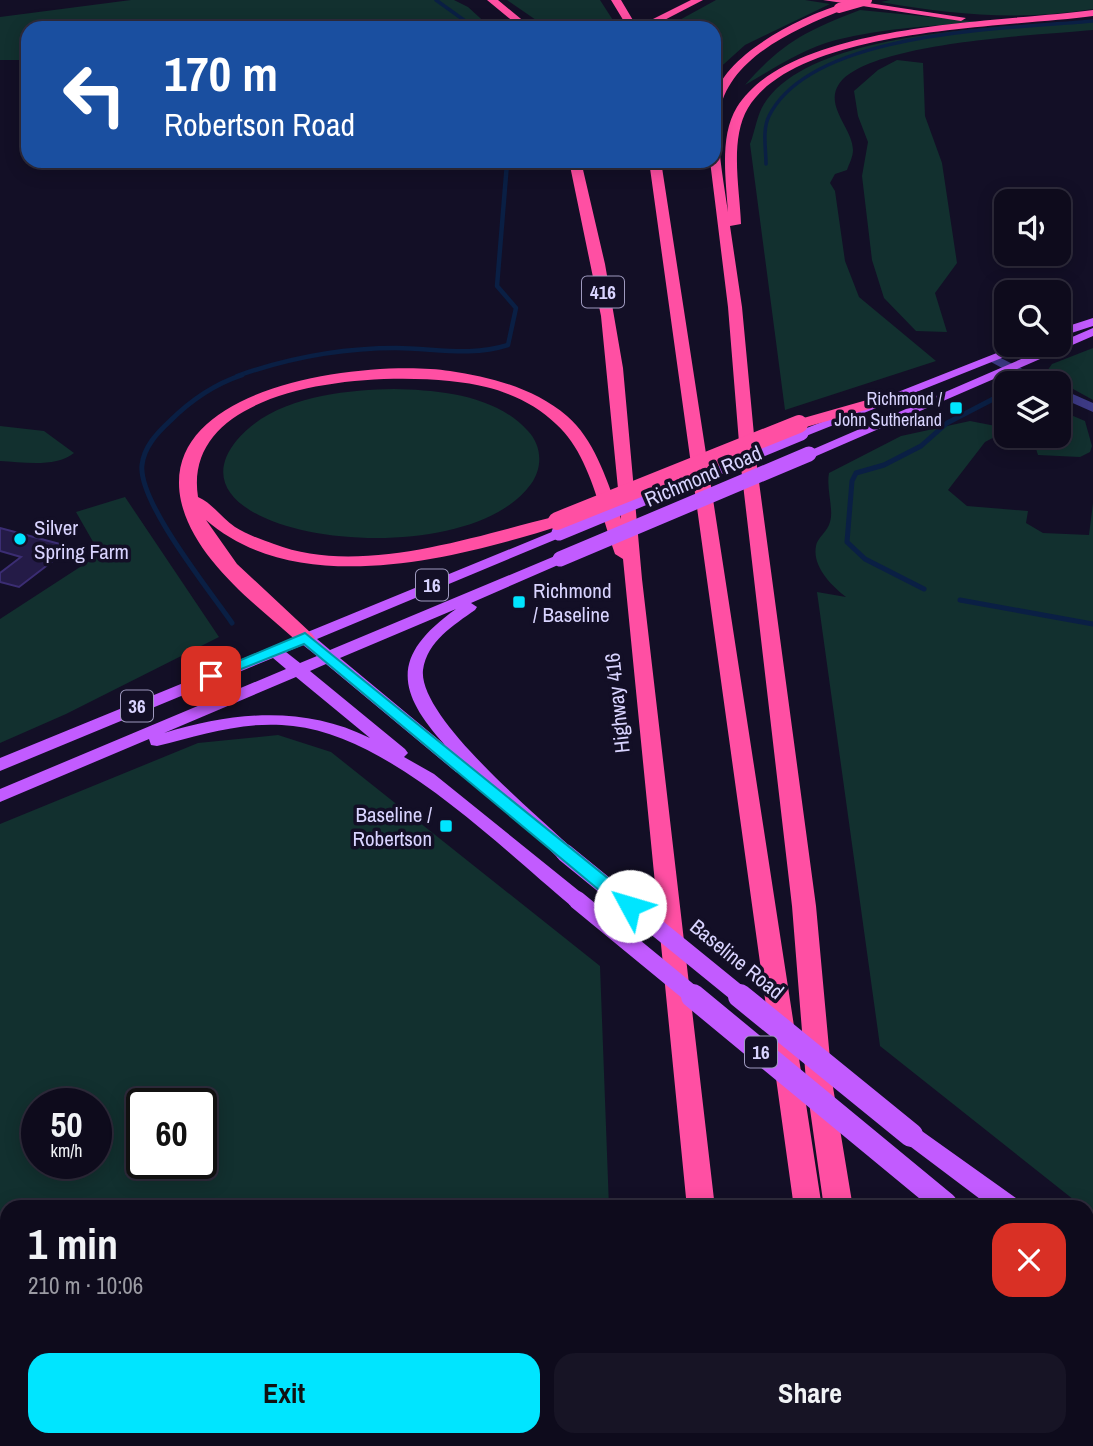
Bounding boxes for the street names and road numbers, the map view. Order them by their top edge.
road number: 416 [582,276,624,308]
street label: Richmond Road [640,438,766,514]
road number: 16 [416,570,448,600]
street label: Highway 416 [597,652,637,754]
road number: 36 [121,691,153,722]
street label: Baseline Road [684,912,790,1006]
road number: 16 [745,1036,777,1068]

